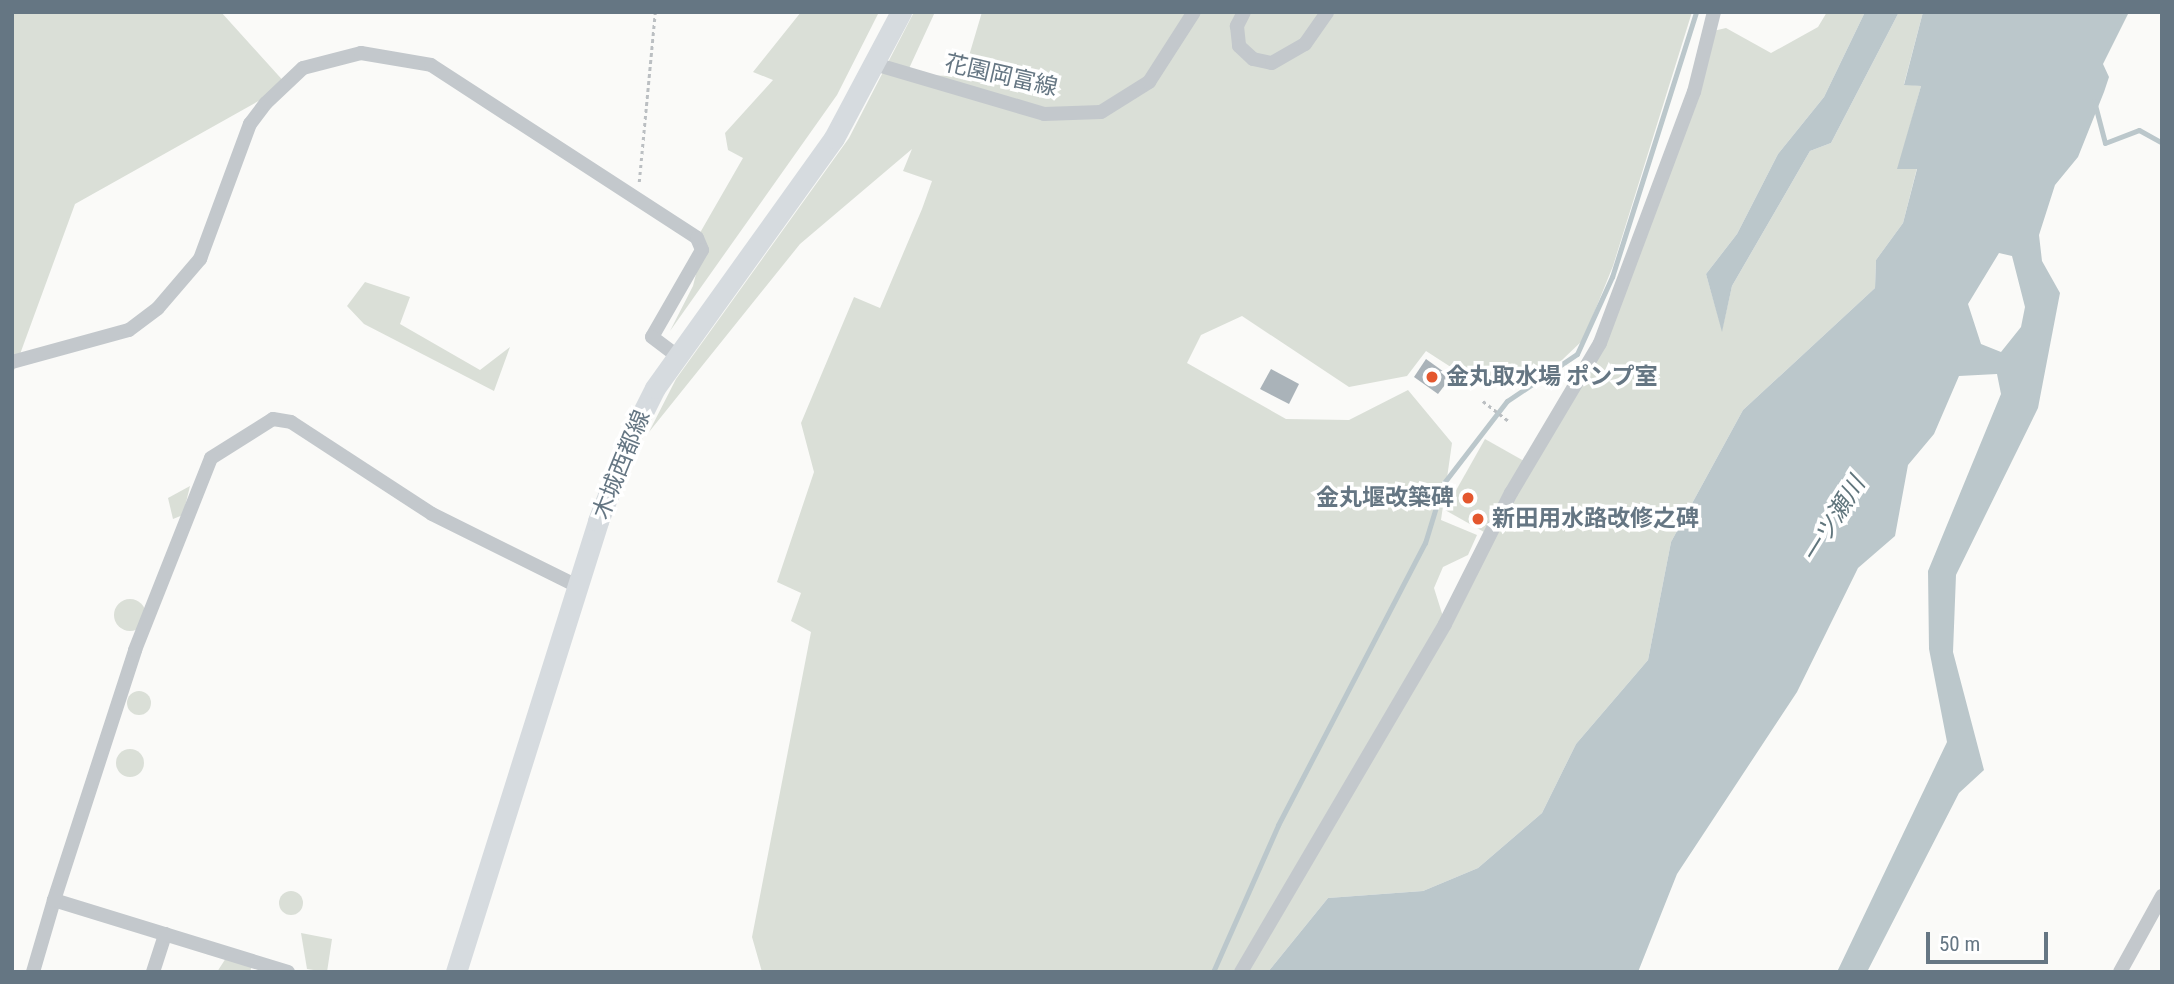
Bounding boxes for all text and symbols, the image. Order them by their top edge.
street label: 花園岡富線 [942,50,1060,102]
place label: 金丸取水場 ポンプ室 [1446,363,1658,391]
marker: 金丸取水場 ポンプ室 [1424,369,1440,385]
street label: 木城西都線 [588,407,656,523]
water label: 一ツ瀬川 [1796,472,1872,568]
place label: 金丸堰改築碑 [1316,484,1454,512]
marker: 金丸堰改築碑 [1460,490,1476,506]
place label: 新田用水路改修之碑 [1492,505,1699,533]
marker: 新田用水路改修之碑 [1470,511,1486,527]
scale bar [1929,918,2052,962]
text: 50 m [1939,932,1980,956]

